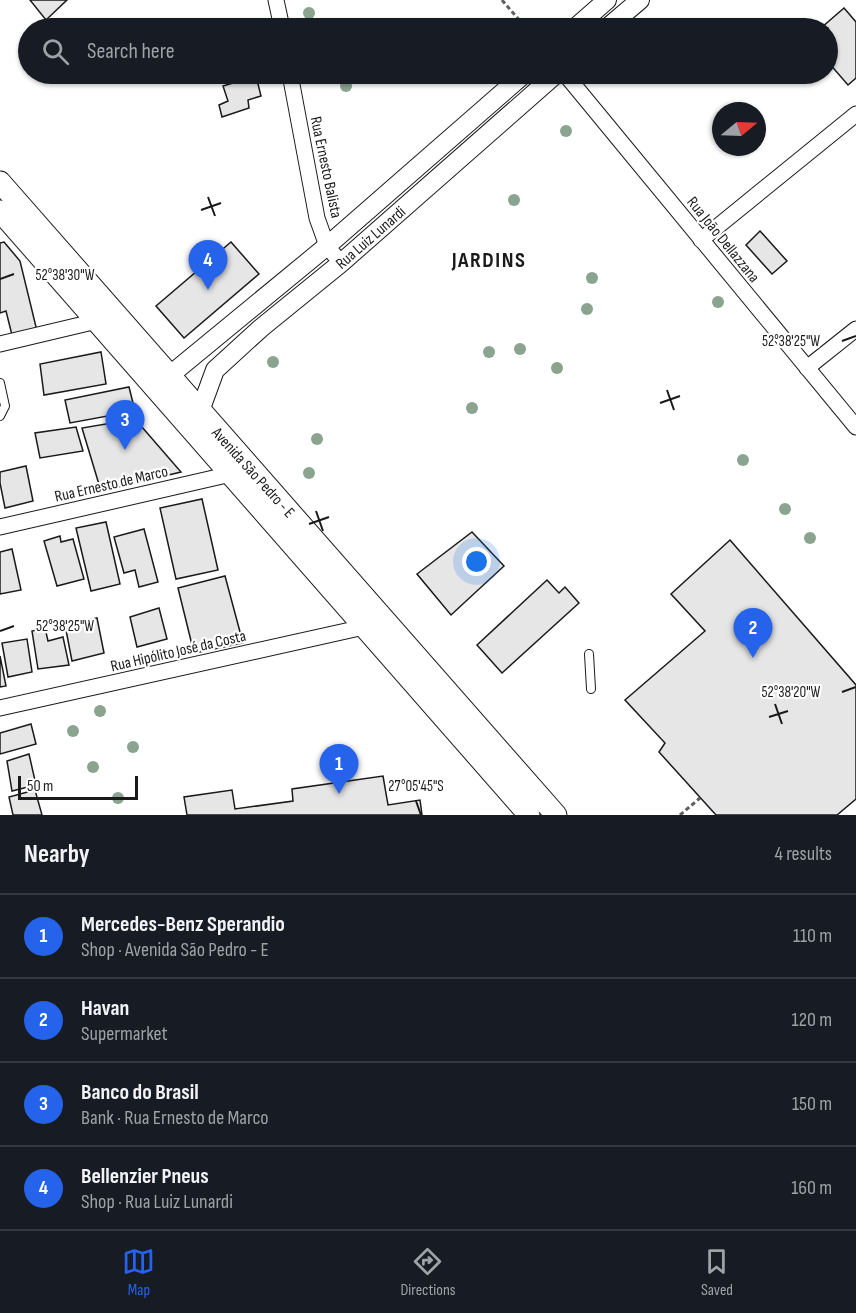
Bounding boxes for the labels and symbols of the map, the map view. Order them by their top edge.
north arrow [712,102,766,156]
street label: Rua Ernesto Balista [306,115,346,220]
street label: Rua João Dellazzana [682,193,763,287]
street label: Rua Luiz Lunardi [332,203,410,274]
pin: 4 [188,240,228,290]
district label: JARDINS [451,247,526,274]
text: 52°38'30"W [36,266,95,285]
text: 52°38'25"W [762,332,820,351]
pin: 3 [106,400,144,450]
street label: Avenida São Pedro - E [207,423,298,522]
street label: Rua Ernesto de Marco [53,462,170,507]
your location [462,547,491,576]
pin: 2 [734,608,772,658]
text: 52°38'25"W [36,617,94,636]
street label: Rua Hipólito José da Costa [109,627,248,676]
text: 52°38'20"W [762,683,821,702]
pin: 1 [320,744,358,794]
scale bar [18,773,138,800]
text: 27°05'45"S [388,777,444,796]

